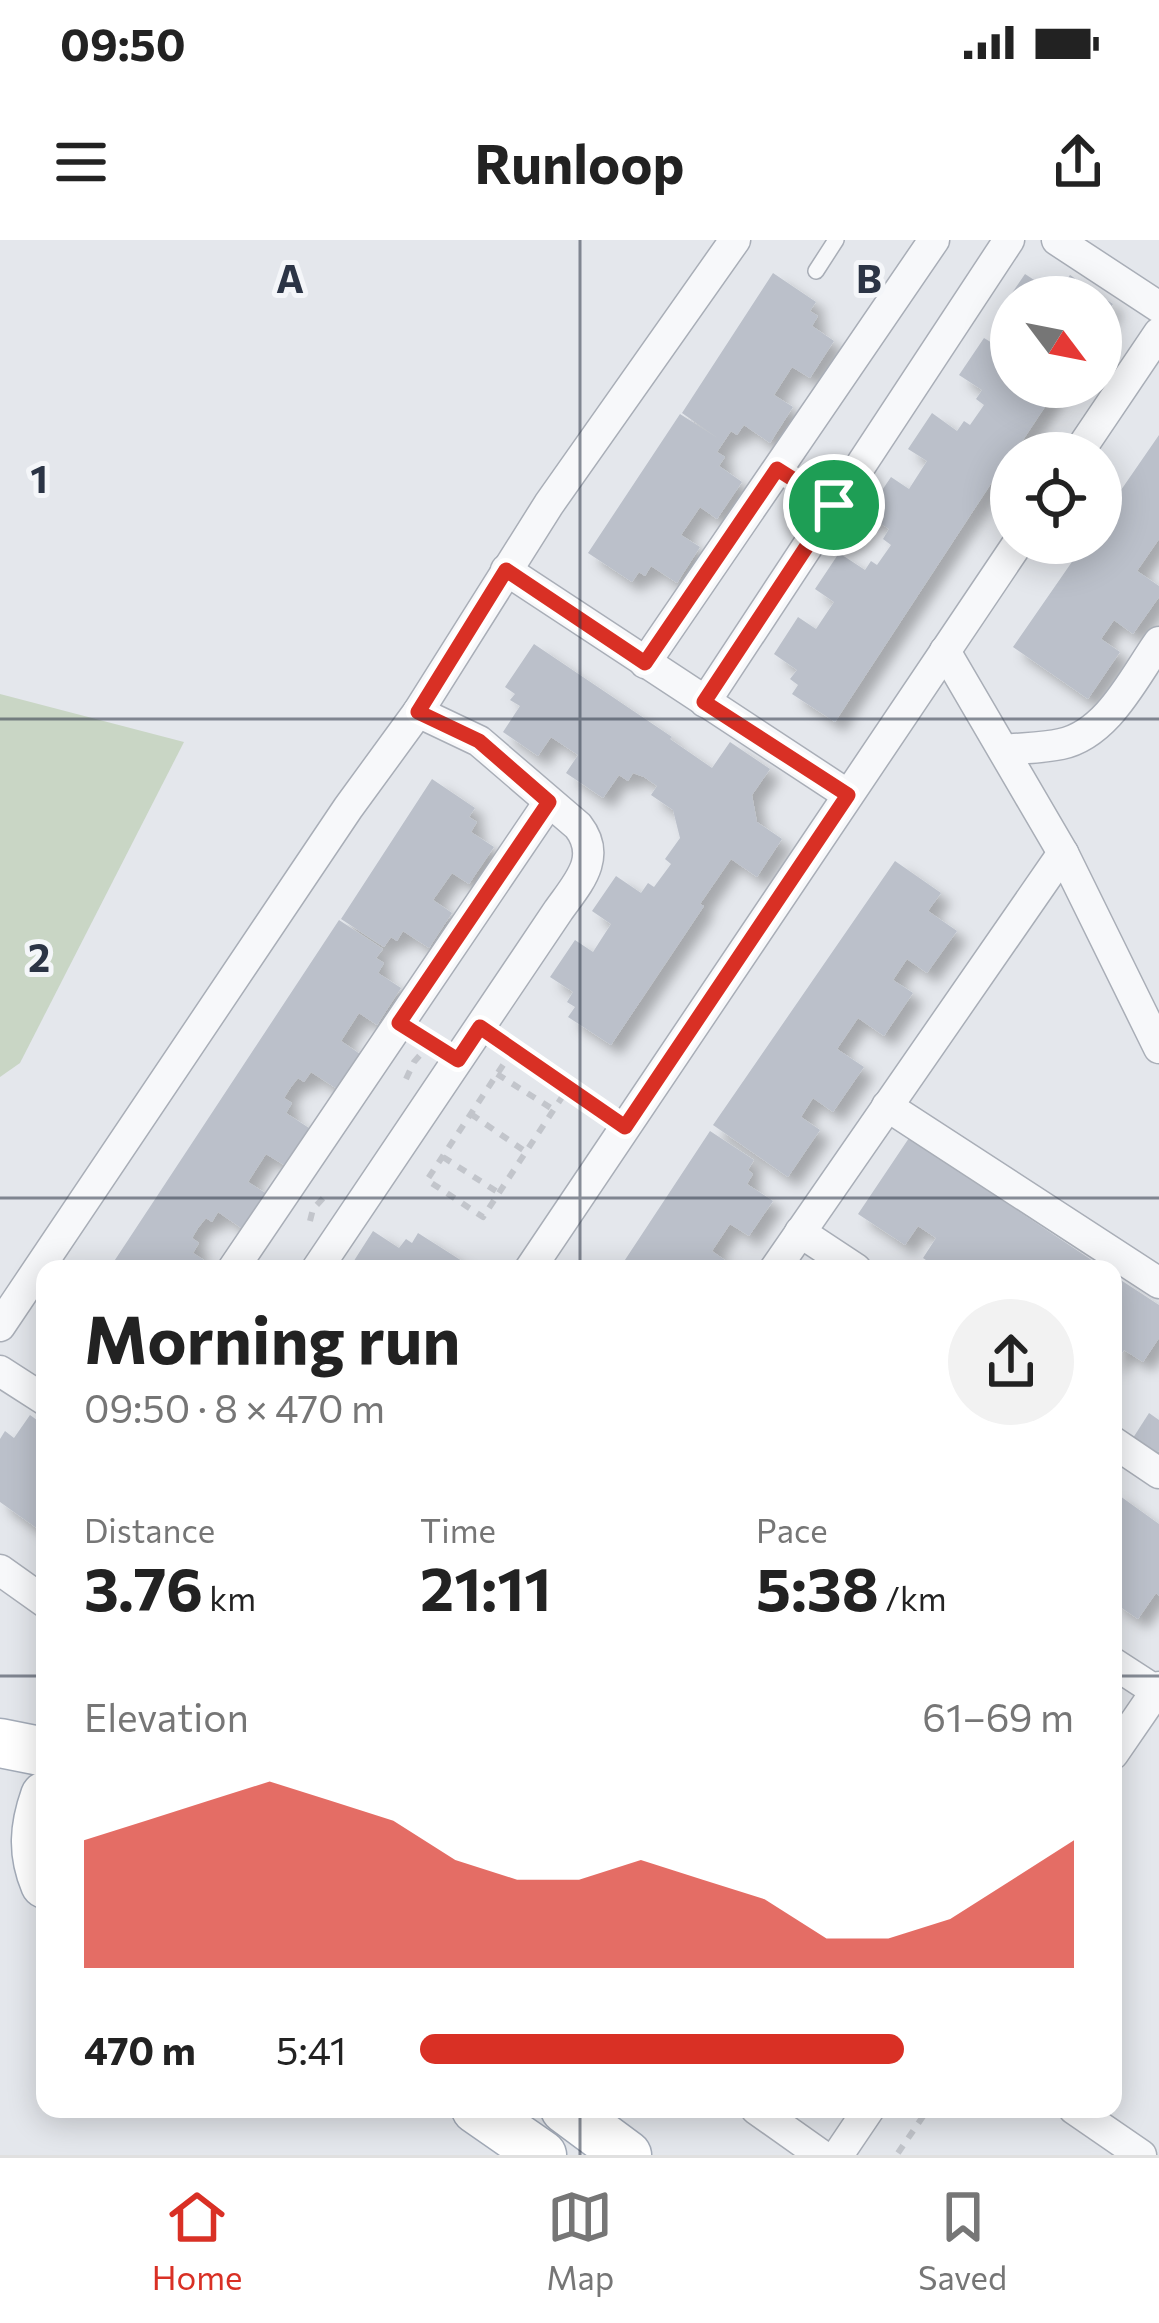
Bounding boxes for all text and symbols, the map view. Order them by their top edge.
text: 09:50 [60,15,186,70]
icon: menu [48,129,114,195]
text: Runloop [475,129,684,195]
icon: share [1045,129,1111,195]
text: A [276,253,304,301]
text: B [856,253,882,301]
north arrow [990,276,1122,408]
map controls [990,276,1122,564]
button: locate [990,432,1122,564]
text: 1 [30,453,48,501]
pin [783,454,885,556]
icon: arrive [801,472,867,538]
text: 2 [28,932,50,980]
text: Morning run [84,1297,461,1378]
button: share [948,1299,1074,1425]
text: 09:50 · 8 × 470 m [84,1383,385,1431]
text: Distance [84,1509,215,1550]
text: Time [420,1509,496,1550]
text: Pace [756,1509,828,1550]
text: 3.76 [84,1550,203,1623]
text: 21:11 [420,1550,551,1623]
text: 5:38 [756,1550,879,1623]
text: km [203,1577,256,1618]
text: /km [879,1577,947,1618]
text: Elevation [84,1692,249,1740]
text: 61–69 m [922,1692,1074,1740]
text: 470 m [84,2025,196,2073]
text: 5:41 [276,2025,347,2073]
tab: Home [152,2184,243,2297]
tab: Map [546,2184,614,2297]
tab: Saved [918,2184,1007,2297]

